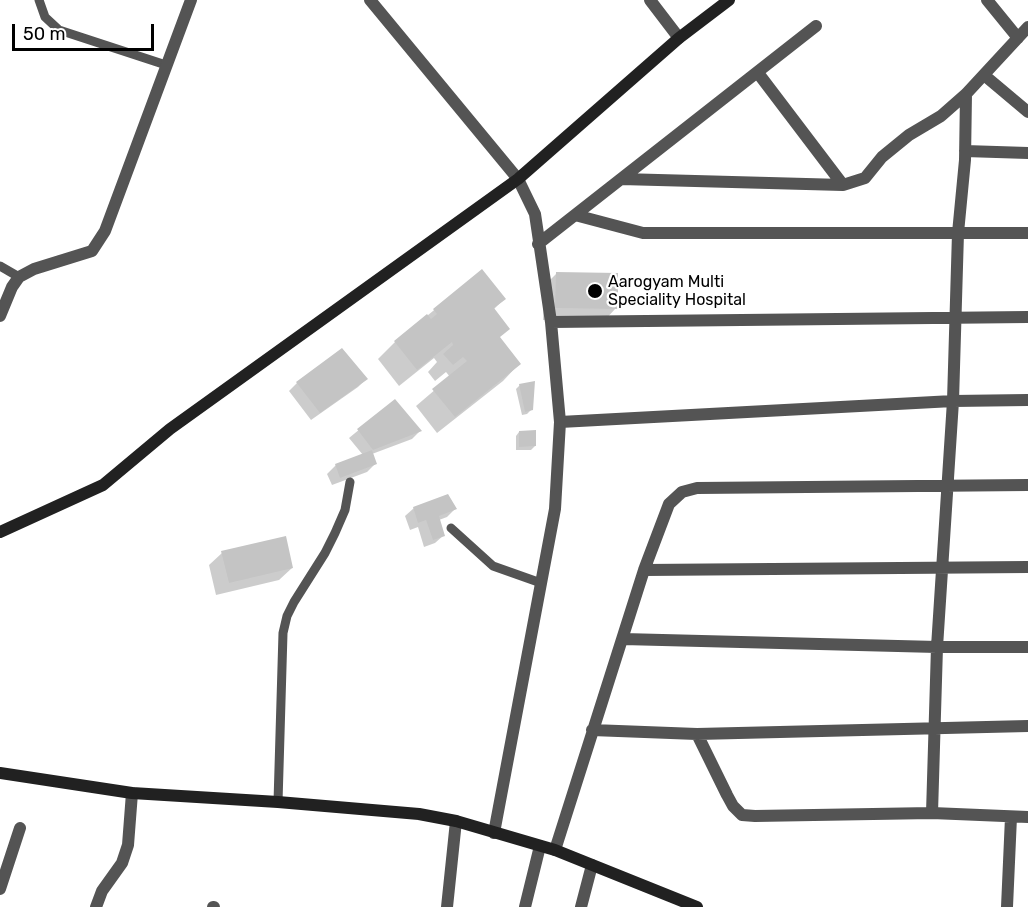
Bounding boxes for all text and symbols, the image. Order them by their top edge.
scale bar [15,12,158,50]
text: 50 m [23,23,66,45]
place label: Aarogyam Multi Speciality Hospital [608,272,746,310]
marker: Aarogyam Multi Speciality Hospital [586,282,604,300]

